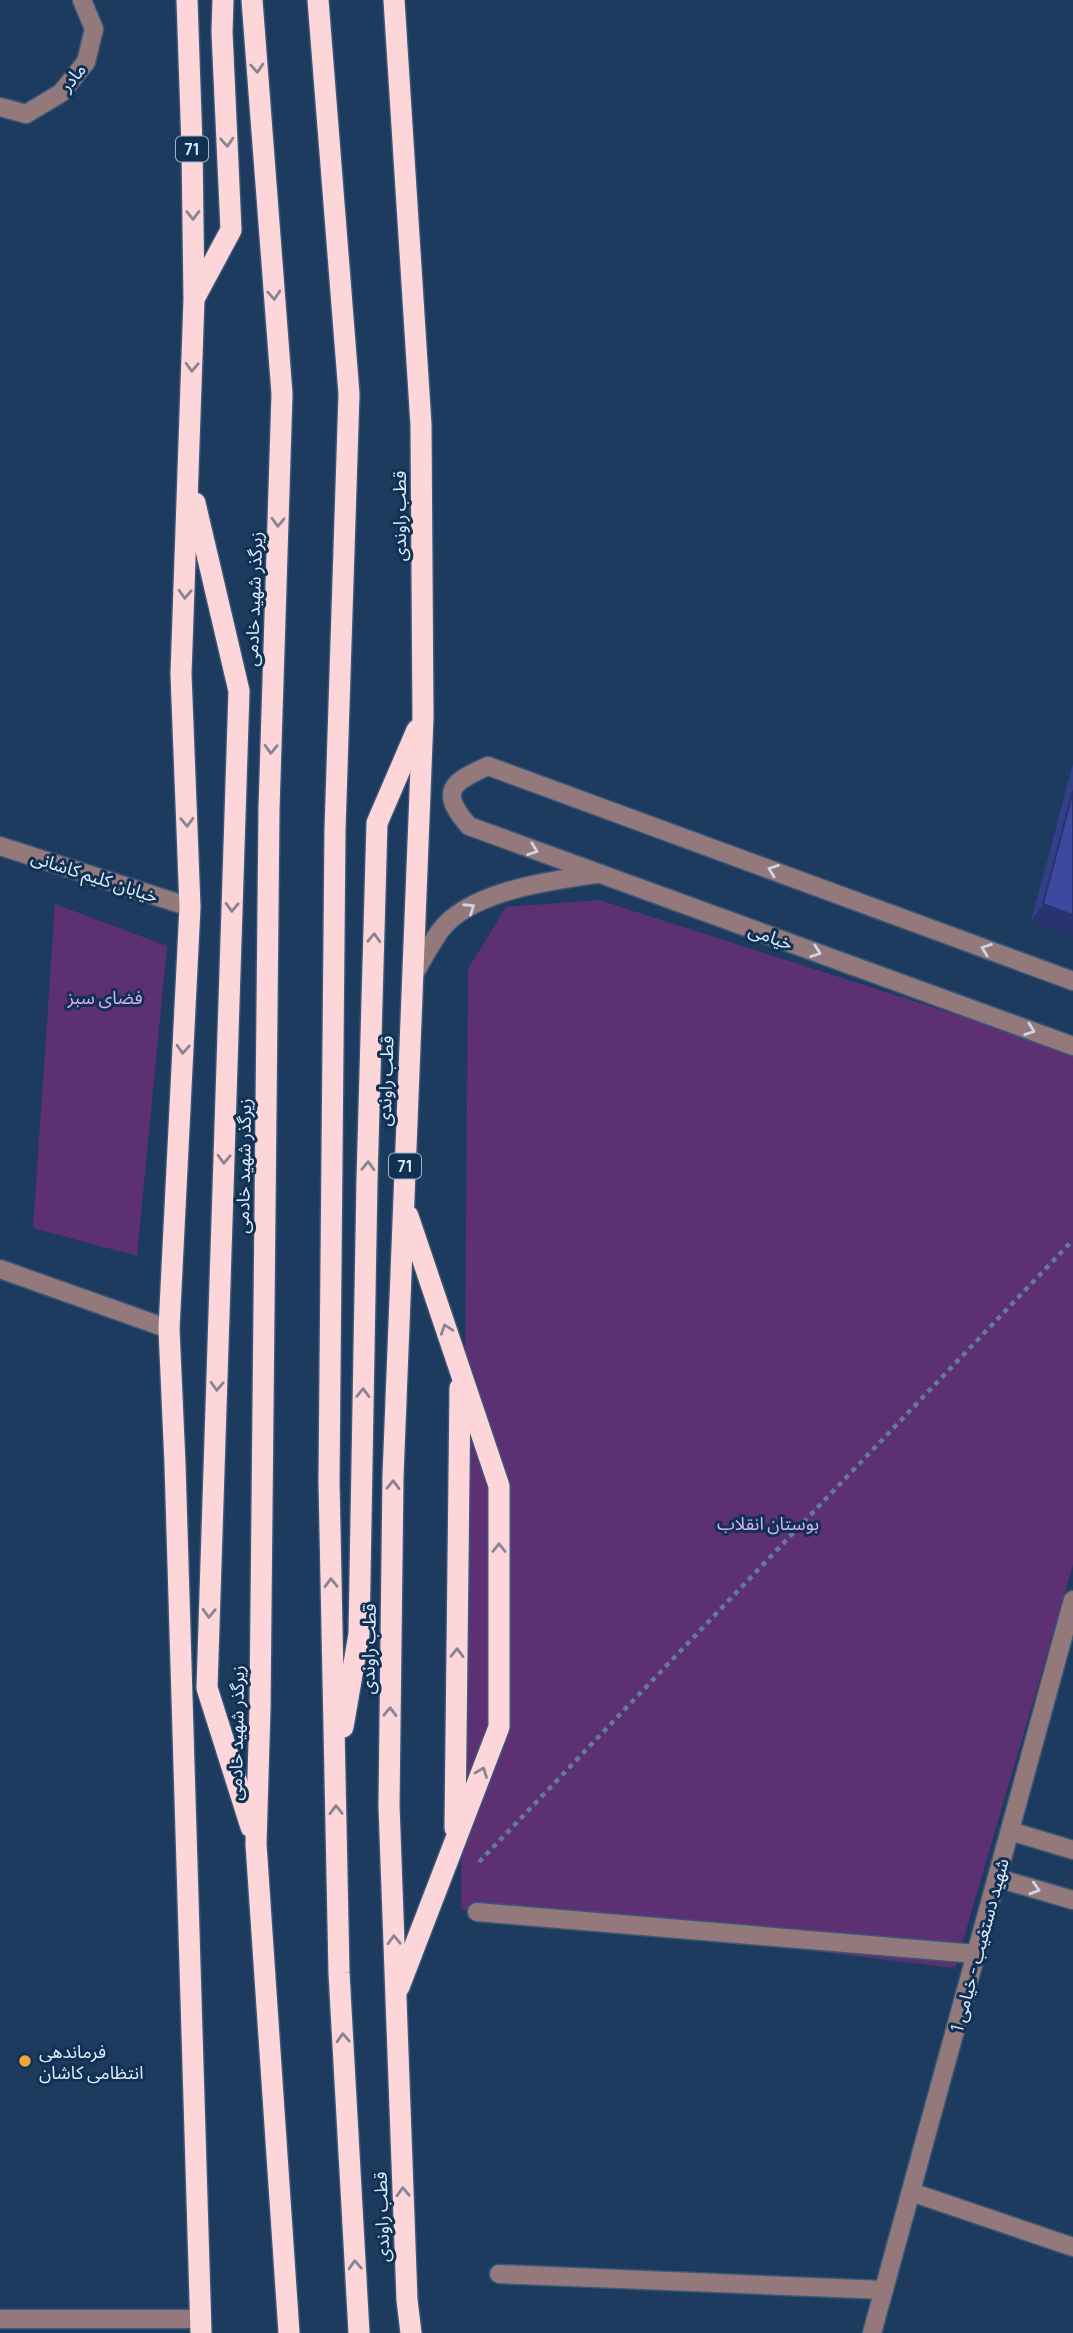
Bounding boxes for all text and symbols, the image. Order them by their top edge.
street label: مادر [53,58,91,97]
one-way arrow [250,63,265,74]
road number: 71 [176,136,208,162]
one-way arrow [220,136,235,147]
one-way arrow [186,210,201,221]
one-way arrow [266,290,281,301]
one-way arrow [185,362,200,373]
street label: قطب راوندی [387,471,411,561]
one-way arrow [270,517,285,528]
street label: زیرگذر شهید خادمی [239,531,267,667]
one-way arrow [177,589,192,600]
one-way arrow [263,744,278,755]
one-way arrow [179,816,194,827]
one-way arrow [526,842,538,856]
street label: خیابان کلیم کاشانی [28,844,161,910]
one-way arrow [767,865,779,879]
one-way arrow [225,902,240,913]
one-way arrow [462,903,475,916]
street label: خیامی [746,917,796,955]
one-way arrow [366,933,382,943]
one-way arrow [980,943,992,957]
one-way arrow [809,944,821,958]
park label: فضای سبز [66,985,143,1009]
one-way arrow [1023,1022,1035,1036]
street label: قطب راوندی [371,1035,399,1127]
one-way arrow [175,1044,190,1055]
street label: زیرگذر شهید خادمی [230,1098,256,1234]
one-way arrow [217,1153,232,1164]
road number: 71 [389,1154,421,1178]
one-way arrow [360,1160,375,1171]
one-way arrow [440,1323,454,1335]
one-way arrow [209,1381,224,1392]
one-way arrow [356,1387,371,1398]
one-way arrow [385,1479,401,1490]
park label: بوستان انقلاب [717,1511,819,1535]
one-way arrow [491,1542,507,1552]
one-way arrow [323,1577,339,1588]
street label: قطب راوندی [355,1603,381,1695]
one-way arrow [202,1608,217,1619]
one-way arrow [449,1647,465,1658]
street label: زیرگذر شهید خادمی [223,1665,249,1801]
one-way arrow [382,1707,398,1717]
one-way arrow [474,1766,488,1778]
one-way arrow [328,1805,343,1816]
street label: شهید دستغیب - خیامی 1 [944,1855,1014,2035]
one-way arrow [1029,1881,1041,1895]
one-way arrow [386,1934,402,1944]
one-way arrow [335,2032,350,2043]
place label: فرماندهی انتظامی کاشان [39,2039,144,2084]
marker: فرماندهی انتظامی کاشان [17,2053,33,2069]
street label: قطب راوندی [367,2171,395,2263]
one-way arrow [396,2186,411,2197]
one-way arrow [348,2259,363,2270]

